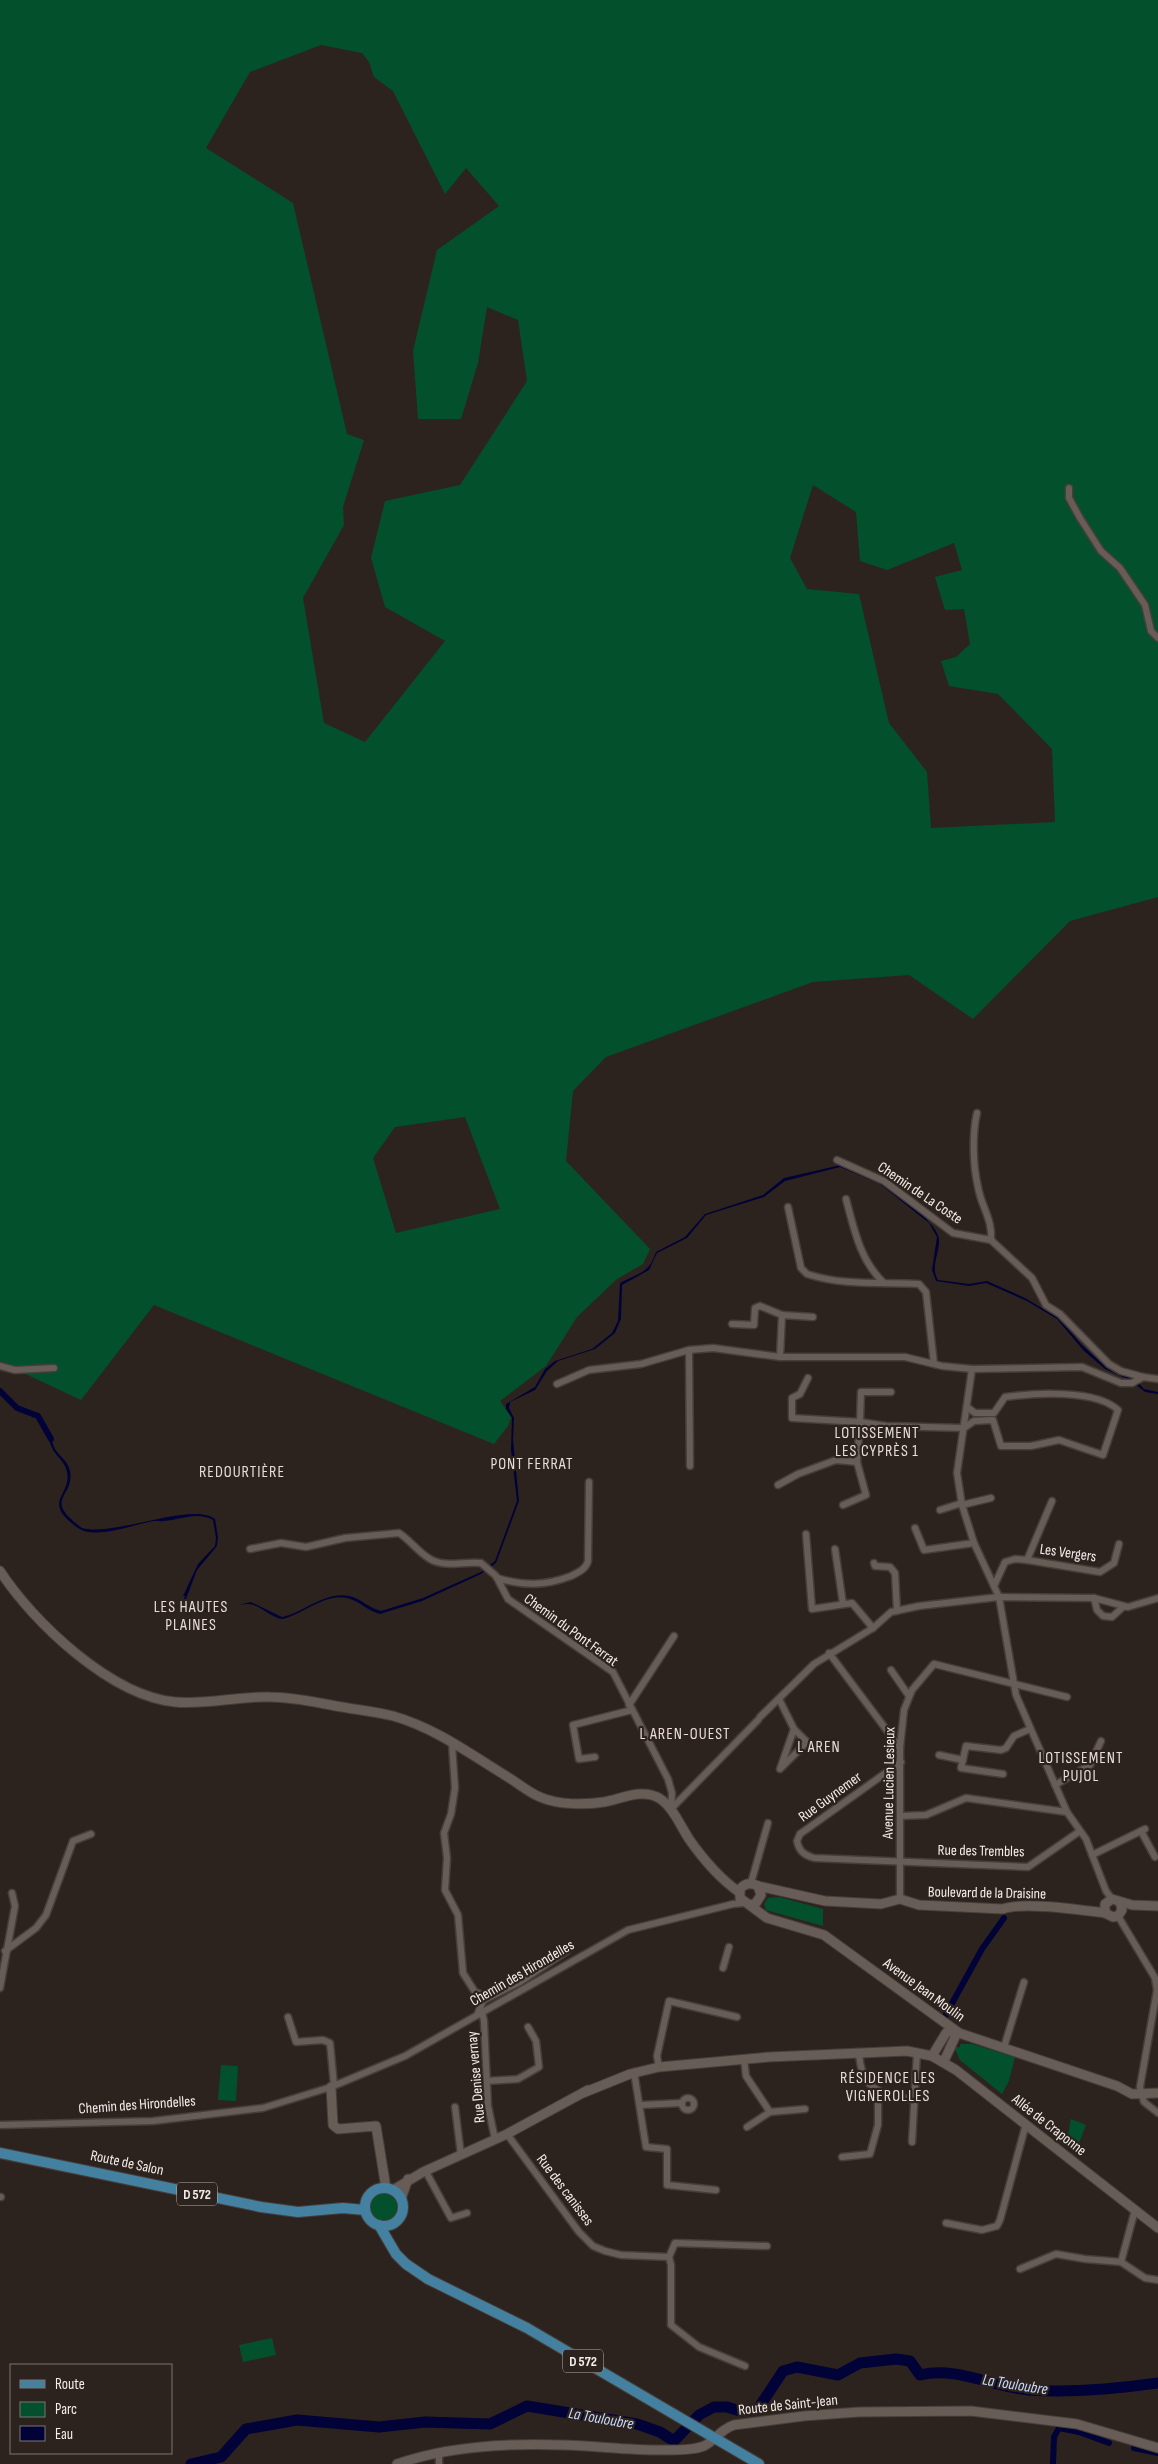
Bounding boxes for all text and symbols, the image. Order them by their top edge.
street label: Chemin de La Coste [874,1158,966,1228]
district label: LOTISSEMENT LES CYPRÈS 1 [835,1424,919,1461]
district label: PONT FERRAT [490,1455,574,1474]
district label: REDOURTIÈRE [199,1463,285,1482]
street label: Les Vergers [1039,1540,1097,1566]
street label: Chemin du Pont Ferrat [520,1589,622,1671]
district label: LES HAUTES PLAINES [154,1598,228,1635]
district label: L AREN-OUEST [640,1725,730,1744]
street label: Avenue Lucien Lesieux [879,1726,899,1840]
district label: L AREN [797,1738,841,1757]
district label: LOTISSEMENT PUJOL [1039,1749,1123,1786]
street label: Rue Guynemer [795,1767,866,1826]
street label: Rue des Trembles [937,1841,1025,1861]
street label: Boulevard de la Draisine [928,1882,1046,1904]
street label: Chemin des Hirondelles [466,1935,578,2011]
street label: Avenue Jean Moulin [879,1953,969,2026]
street label: Rue Denise vernay [463,2030,489,2124]
district label: RÉSIDENCE LES VIGNEROLLES [840,2069,936,2106]
street label: Allée de Craponne [1007,2089,1090,2160]
street label: Chemin des Hirondelles [78,2091,196,2119]
street label: Route de Salon [89,2146,165,2180]
street label: Rue des canisses [532,2151,598,2229]
road number: D 572 [177,2182,217,2206]
road number: D 572 [563,2350,603,2372]
legend [10,2364,172,2454]
water label: La Touloubre [981,2370,1049,2400]
text: Route [55,2375,85,2394]
street label: Route de Saint-Jean [737,2390,839,2420]
text: Parc [55,2400,77,2419]
water label: La Touloubre [567,2404,635,2434]
text: Eau [55,2425,73,2444]

